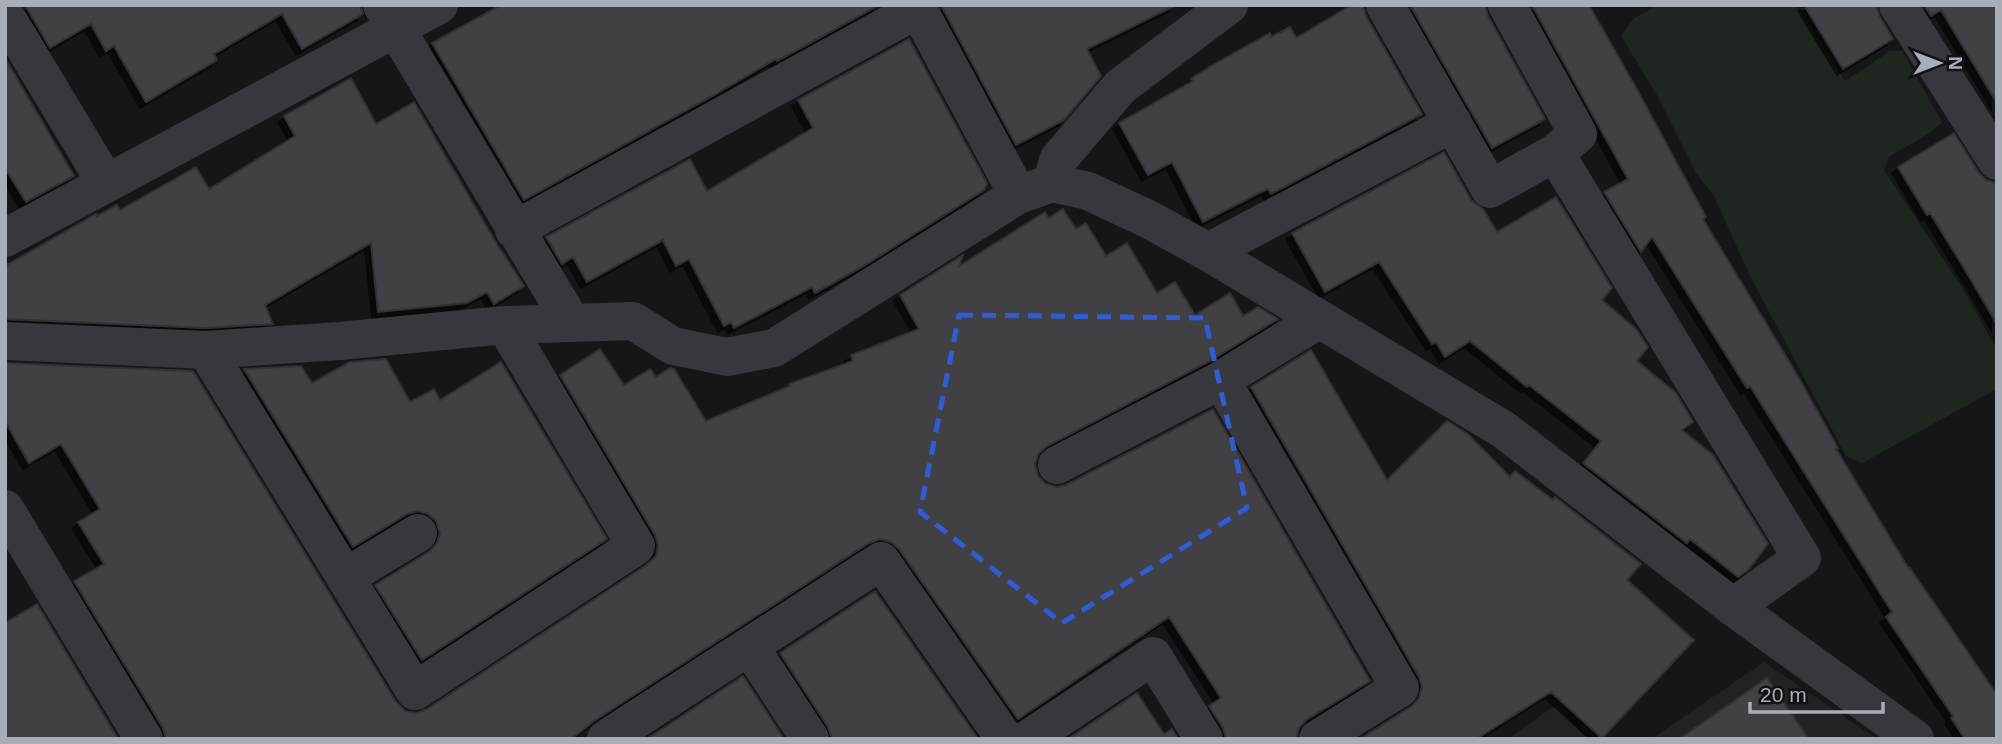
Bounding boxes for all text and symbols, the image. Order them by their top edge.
north arrow [1904,28,1974,98]
text: N [1945,56,1966,70]
scale bar [1750,670,1883,714]
text: 20 m [1760,683,1807,706]

